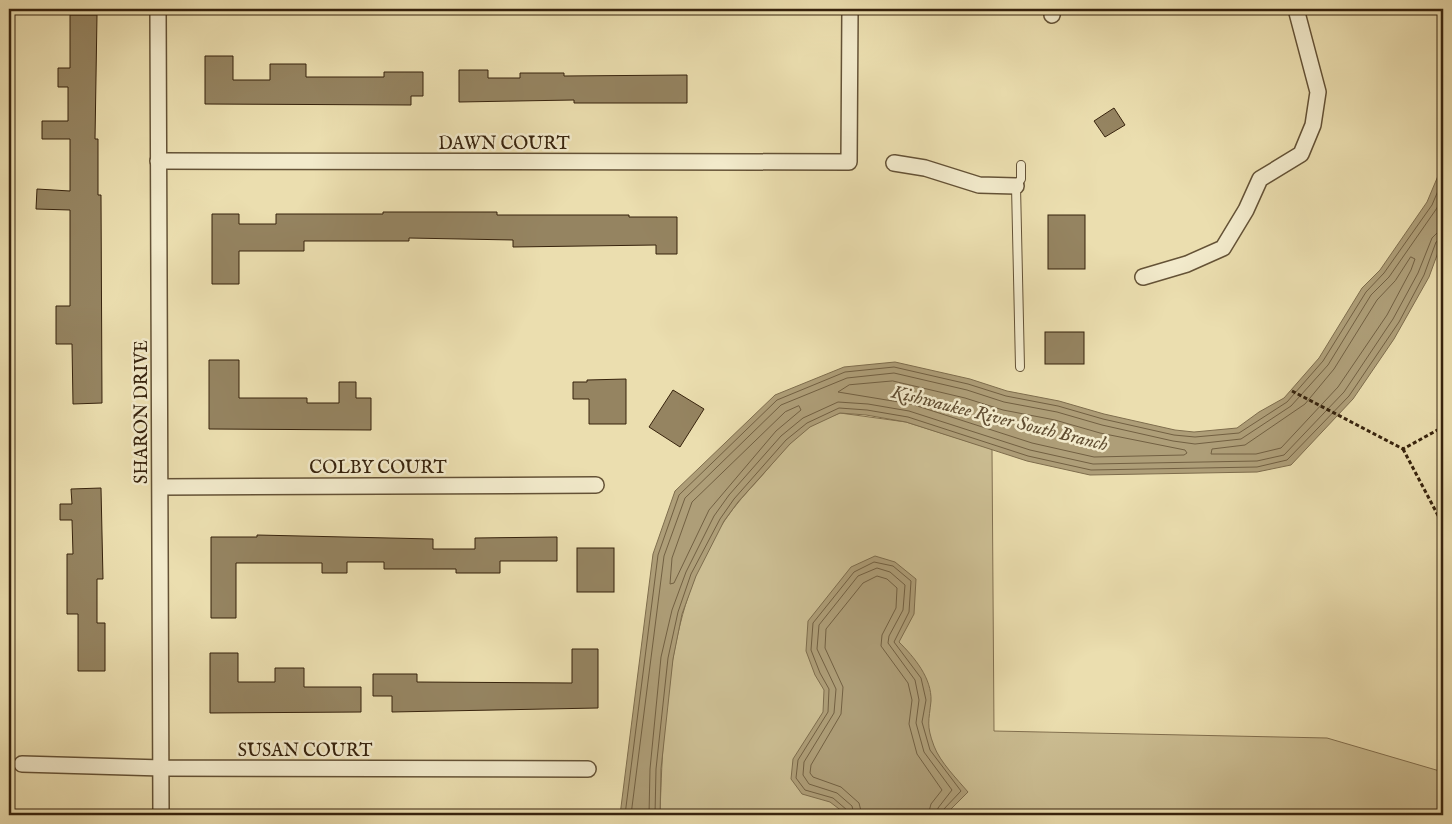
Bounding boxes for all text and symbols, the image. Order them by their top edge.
street label: DAWN COURT [438,133,570,156]
street label: SHARON DRIVE [131,340,154,484]
water label: Kishwaukee River South Branch [888,380,1110,457]
street label: COLBY COURT [309,457,447,480]
street label: SUSAN COURT [238,740,372,763]

